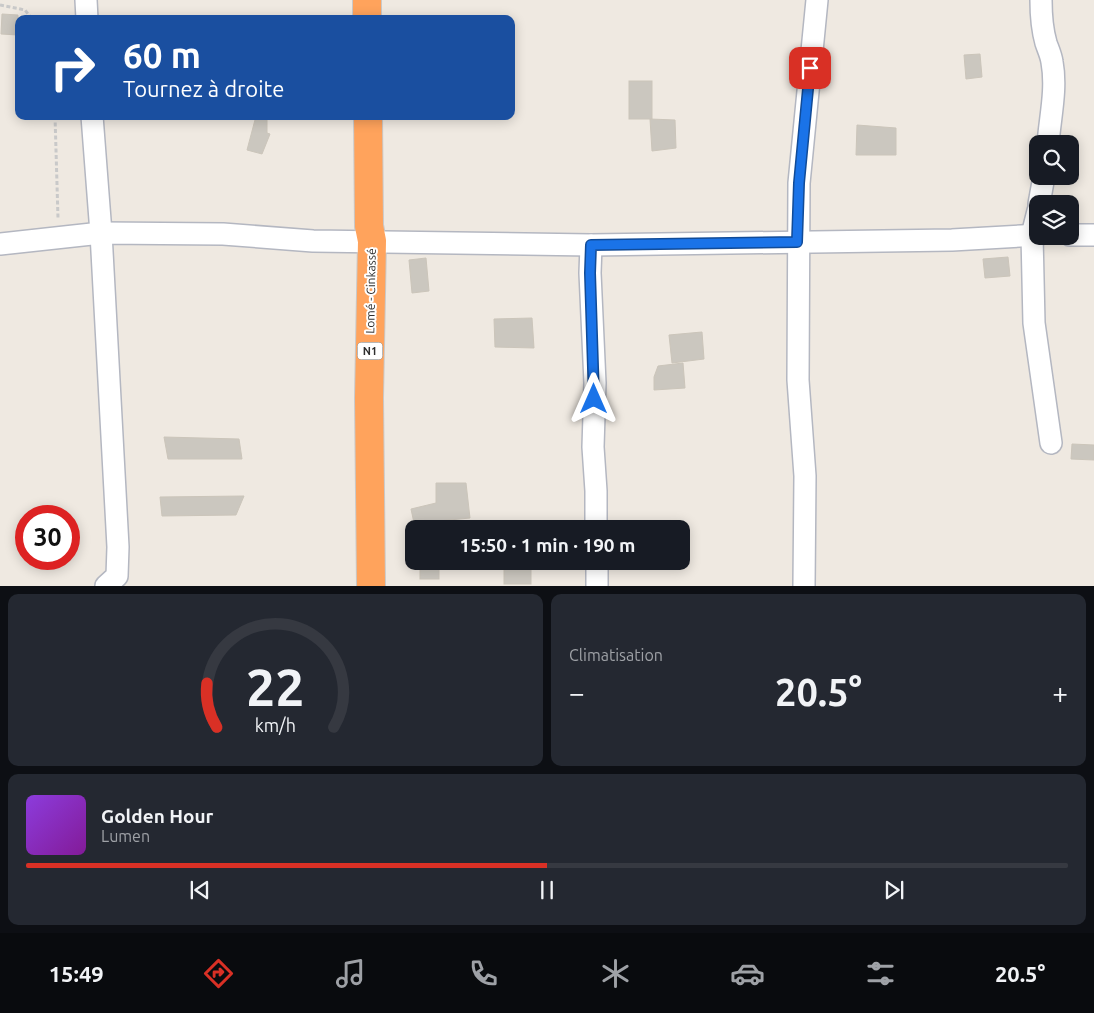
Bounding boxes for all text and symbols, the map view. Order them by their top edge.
icon: right [40,35,105,100]
text: 60 m [123,35,201,75]
pin [789,47,831,89]
icon: arrive [796,54,824,82]
text: Tournez à droite [123,76,284,101]
map controls [1029,135,1079,245]
button: search [1029,135,1079,185]
button: layers [1029,195,1079,245]
street label: Lomé - Cinkassé [363,248,378,334]
road number: N1 [358,342,382,360]
position arrow [567,372,619,424]
speed limit sign: 30 [15,505,80,570]
text: 15:50 · 1 min · 190 m [460,534,635,556]
text: Climatisation [569,646,663,664]
text: 22 [246,658,305,716]
text: 20.5° [775,671,862,713]
text: − [569,677,585,708]
text: + [1052,677,1068,708]
text: km/h [255,715,296,735]
text: Golden Hour [101,805,213,827]
text: Lumen [101,827,150,845]
icon: previous [186,876,214,904]
icon: pause [533,876,561,904]
icon: next [880,876,908,904]
icon: directions [201,956,236,991]
icon: music [333,956,368,991]
icon: phone [466,956,501,991]
icon: climate [598,956,633,991]
icon: car [730,956,765,991]
icon: filters [863,956,898,991]
text: 15:49 [49,961,104,986]
text: 20.5° [995,961,1045,986]

